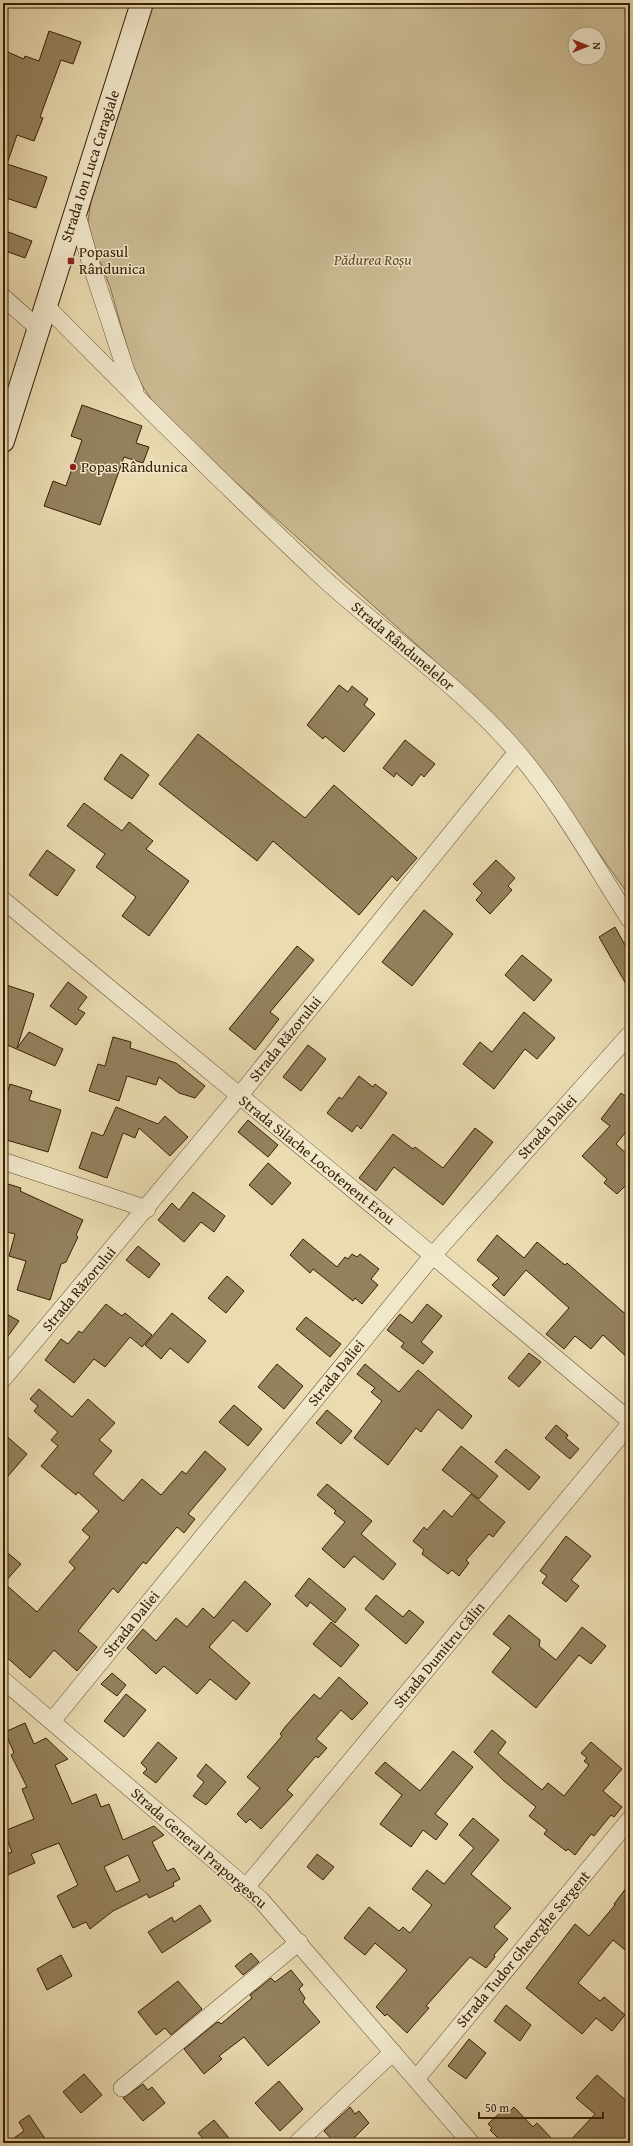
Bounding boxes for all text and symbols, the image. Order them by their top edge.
north arrow [567,26,607,66]
text: N [589,42,605,50]
street label: Strada Ion Luca Caragiale [55,87,124,245]
place label: Popasul Rândunica [79,241,146,279]
park label: Pădurea Roșu [333,249,412,270]
marker: Popasul Rândunica [66,256,76,266]
place label: Popas Rândunica [81,456,188,477]
marker: Popas Rândunica [68,462,78,472]
street label: Strada Rândunelelor [347,596,460,695]
street label: Strada Răzorului [243,991,326,1086]
street label: Strada Silache Locotenent Erou [235,1090,401,1230]
street label: Strada Daliei [512,1090,581,1163]
street label: Strada Răzorului [37,1242,120,1336]
street label: Strada Daliei [302,1335,369,1410]
street label: Strada Daliei [97,1586,164,1661]
street label: Strada Dumitru Călin [388,1597,490,1712]
street label: Strada General Praporgescu [127,1782,273,1913]
street label: Strada Tudor Gheorghe Sergent [451,1865,595,2032]
scale bar [479,2094,603,2120]
text: 50 m [485,2099,509,2116]

